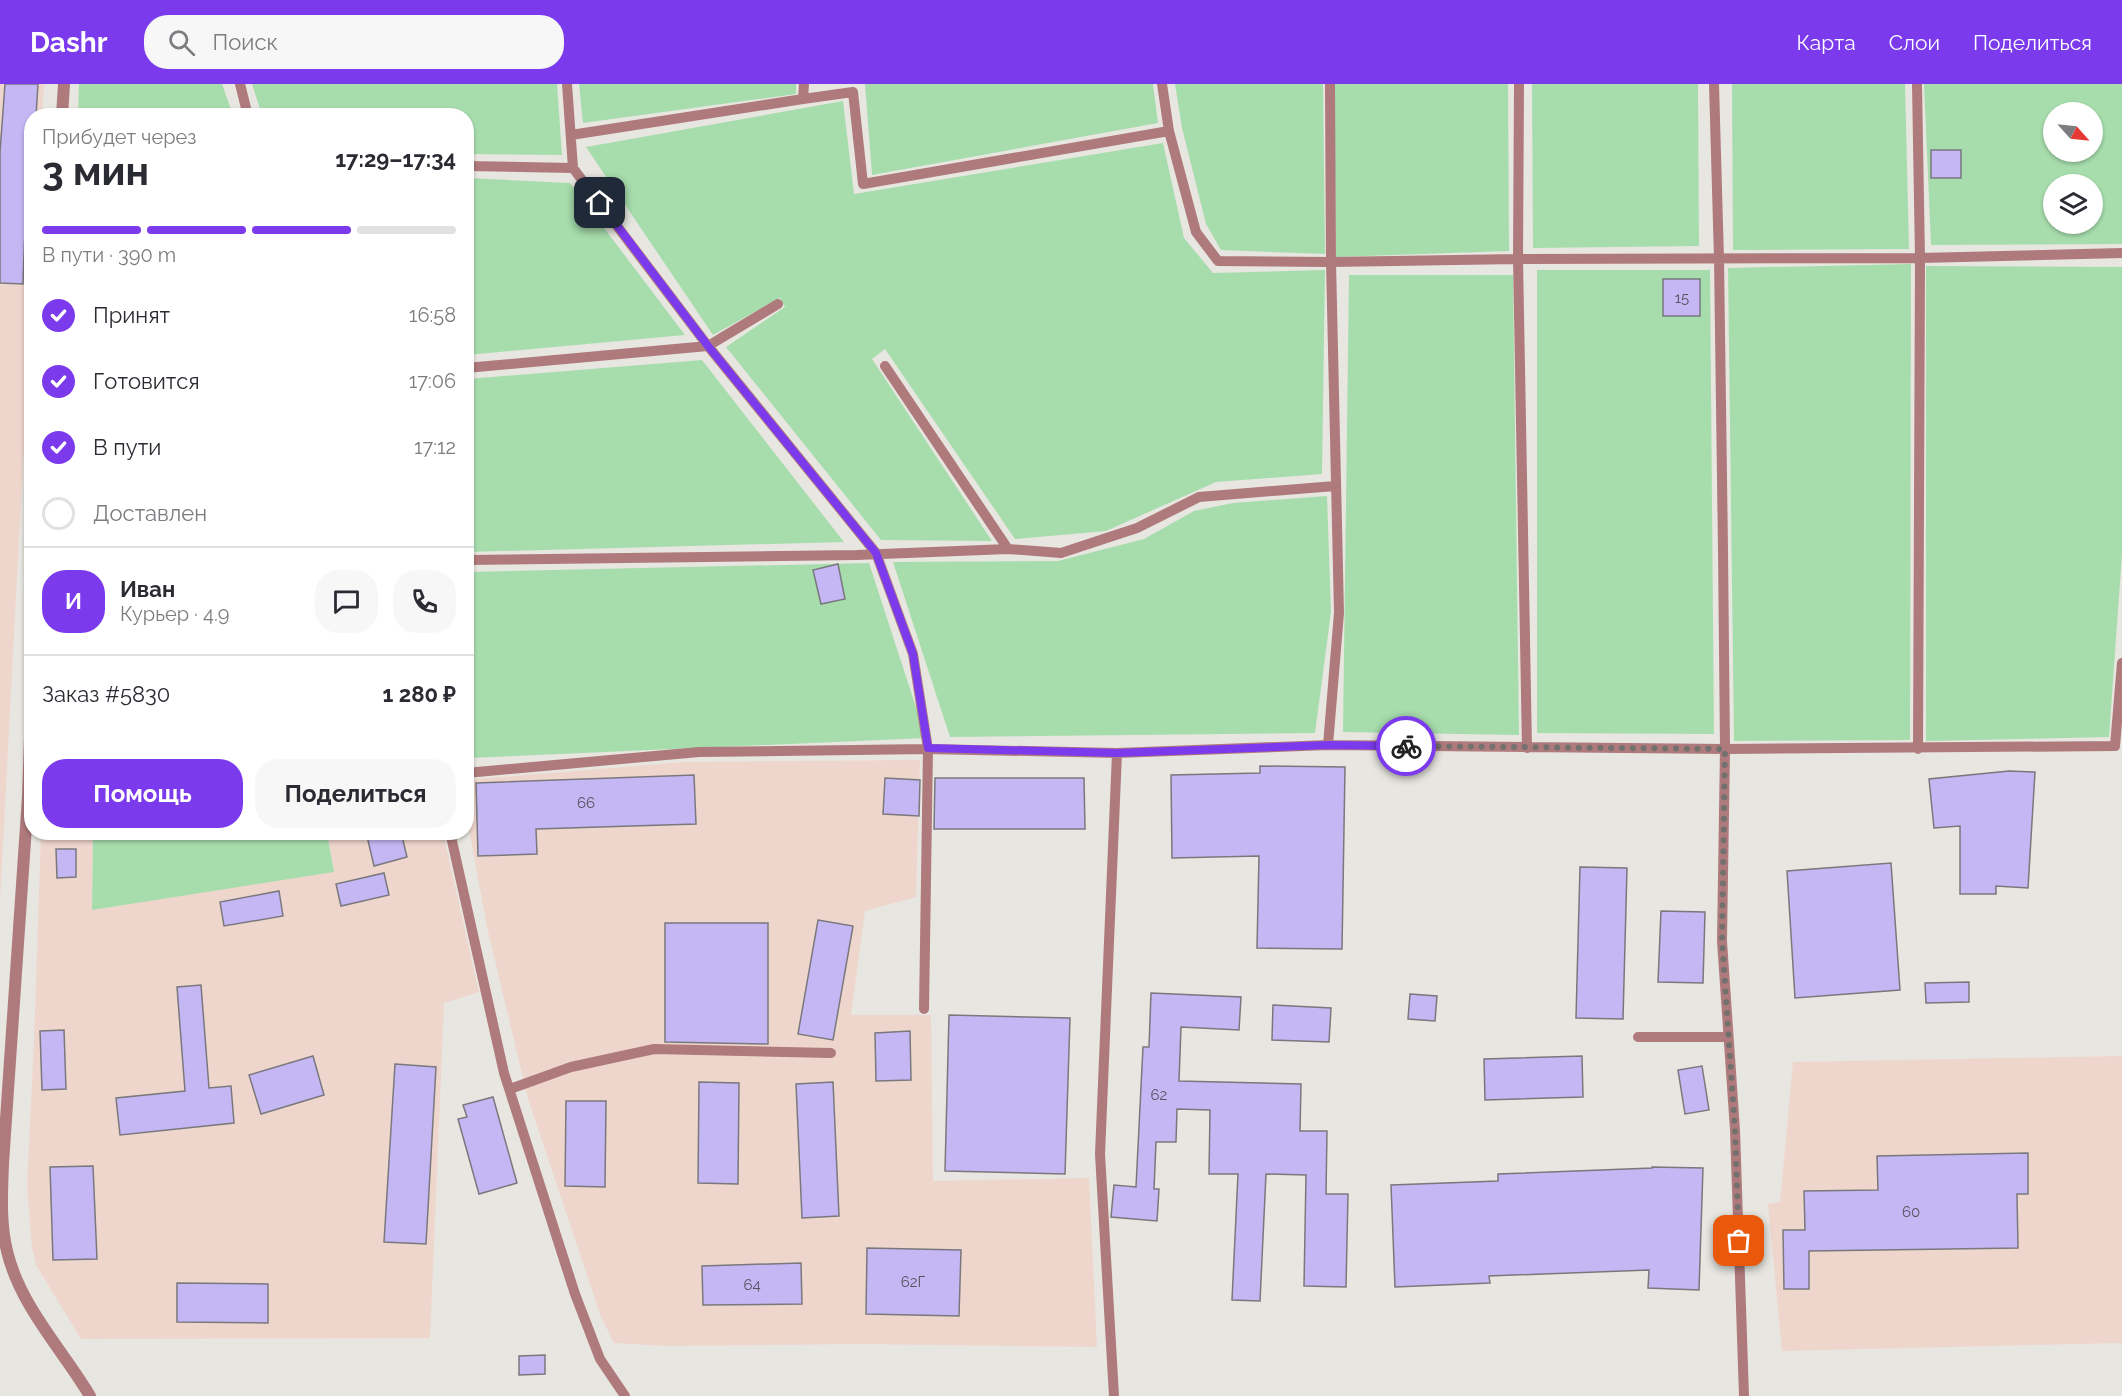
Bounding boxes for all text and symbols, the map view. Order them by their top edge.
search box [144,15,564,69]
text: Dashr [30,26,108,59]
icon: search [165,26,198,59]
text: Поиск [213,29,278,55]
text: Карта [1797,30,1856,55]
text: Слои [1889,30,1940,55]
text: Поделиться [1973,30,2092,55]
north arrow [2043,102,2103,162]
map controls [2043,102,2103,234]
text: Прибудет через [42,125,196,149]
text: 17:29–17:34 [335,146,456,172]
text: 3 мин [42,148,149,194]
button: layers [2043,174,2103,234]
pin [574,177,625,228]
icon: home [583,186,616,219]
text: В пути · 390 m [42,243,176,267]
house number: 15 [1675,289,1689,307]
icon: check [42,299,75,332]
text: Принят [93,302,170,328]
text: 16:58 [409,303,456,327]
icon: check [42,365,75,398]
text: Готовится [93,368,200,394]
text: 17:06 [409,369,456,393]
icon: check [42,431,75,464]
text: В пути [93,434,161,460]
text: 17:12 [414,435,456,459]
text: Доставлен [93,500,207,526]
button: chat [315,570,378,633]
button: phone [393,570,456,633]
text: Иван [120,576,175,602]
text: И [65,588,82,614]
text: Курьер · 4.9 [120,602,229,626]
text: Заказ #5830 [42,681,170,707]
text: 1 280 ₽ [383,681,456,707]
courier [1376,716,1436,776]
icon: bike [1390,730,1423,763]
button: Помощь [42,759,243,828]
button: Поделиться [255,759,456,828]
house number: 66 [577,794,595,812]
house number: 62 [1151,1086,1168,1104]
house number: 60 [1902,1203,1920,1221]
pin [1713,1215,1764,1266]
icon: bag [1722,1224,1755,1257]
house number: 62Г [901,1273,926,1291]
house number: 64 [743,1276,761,1294]

